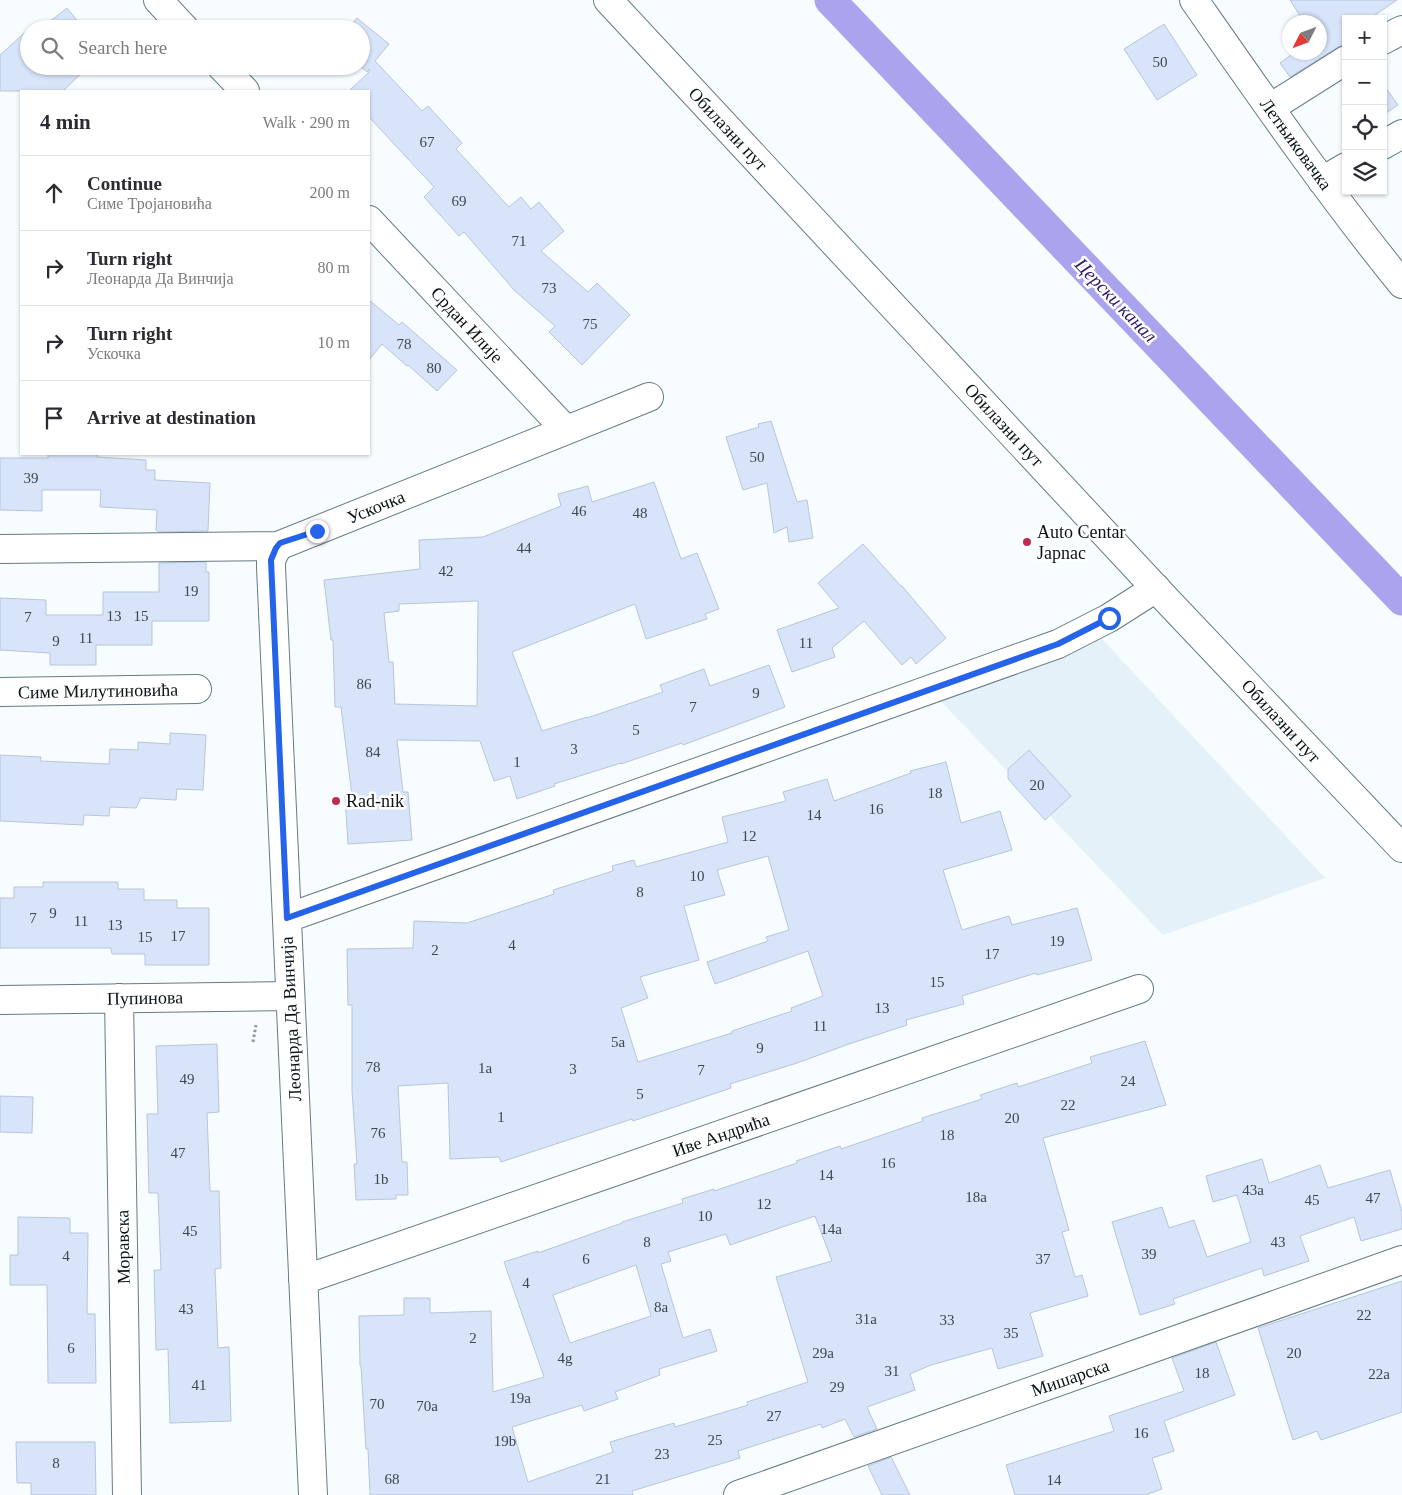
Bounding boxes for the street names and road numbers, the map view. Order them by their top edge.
street label: Обилазни пут [684,83,772,175]
street label: Летњиковачка [1256,94,1336,194]
street label: Срдан Илије [427,283,507,367]
street label: Обилазни пут [960,379,1048,471]
street label: Ускочка [344,486,408,528]
street label: Обилазни пут [1237,675,1325,767]
street label: Симе Милутиновића [18,680,178,702]
street label: Леонарда Да Винчија [277,936,305,1102]
street label: Пупинова [107,987,183,1009]
street label: Иве Андрића [670,1109,772,1161]
street label: Моравска [112,1210,134,1284]
street label: Мишарска [1028,1355,1112,1401]

